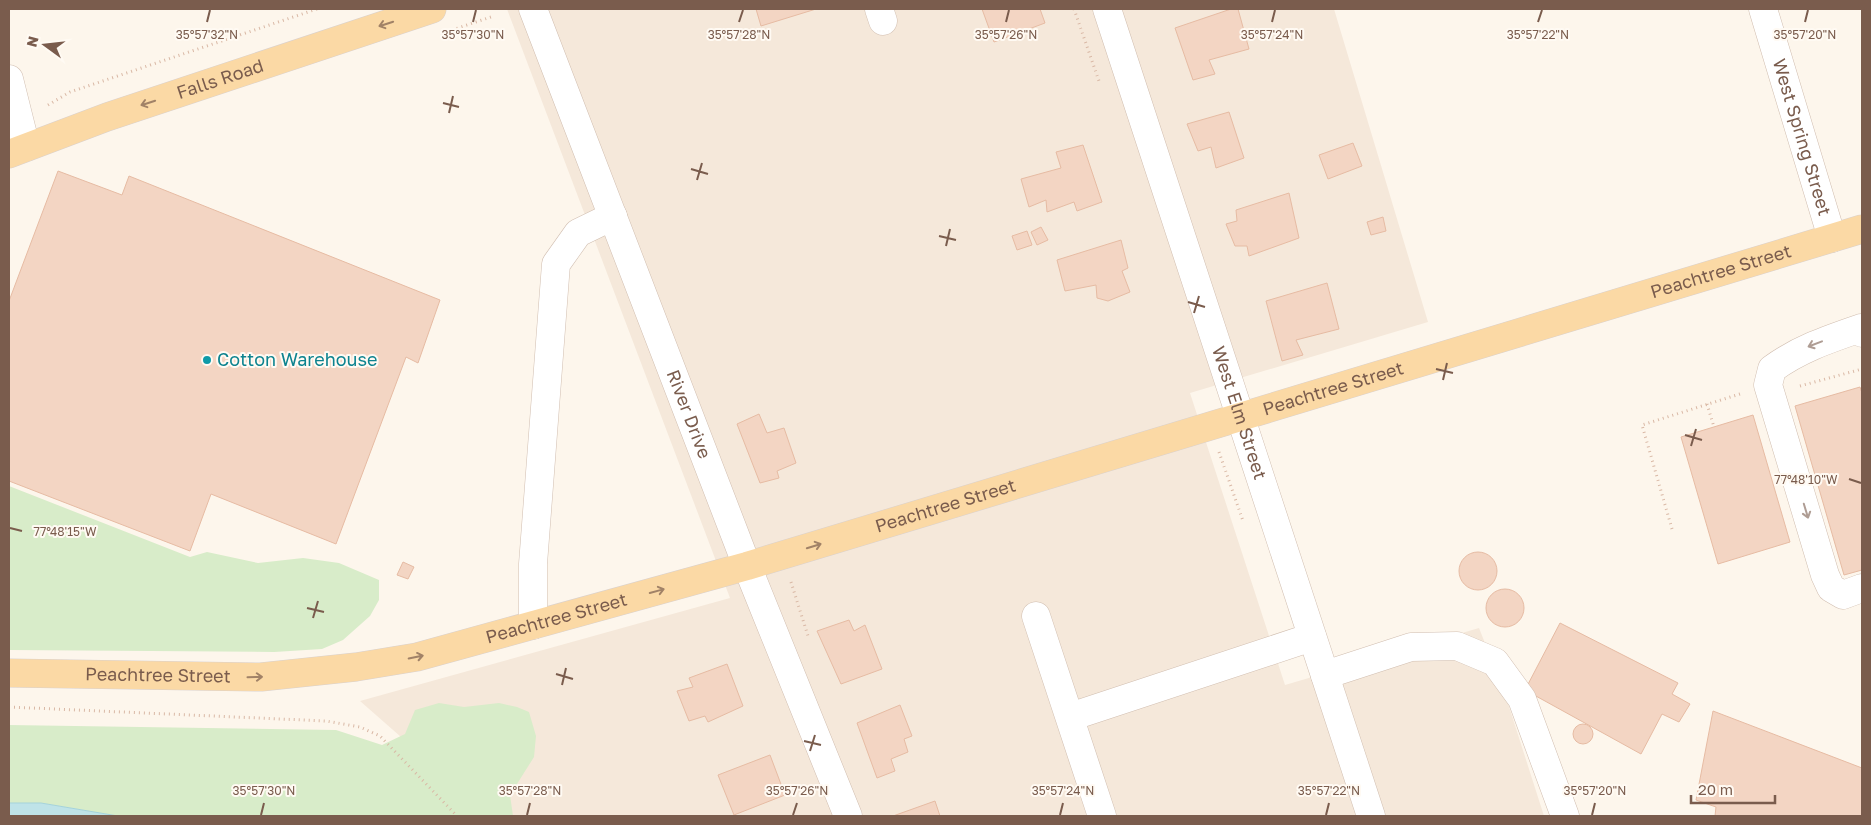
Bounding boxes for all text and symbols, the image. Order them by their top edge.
north arrow [20,20,70,70]
one-way arrow [378,20,394,29]
text: 35°57'32"N [176,27,238,42]
text: 35°57'30"N [442,27,504,42]
text: 35°57'28"N [708,27,770,42]
text: 35°57'26"N [975,27,1037,42]
text: 35°57'24"N [1241,27,1303,42]
text: 35°57'22"N [1507,27,1569,42]
text: 35°57'20"N [1774,27,1836,42]
text: N [22,34,42,49]
street label: Falls Road [174,54,266,103]
street label: West Spring Street [1769,56,1837,218]
one-way arrow [141,99,157,108]
street label: Peachtree Street [1648,239,1793,302]
one-way arrow [1808,340,1823,350]
street label: West Elm Street [1208,343,1272,482]
place label: Cotton Warehouse [217,348,377,370]
marker: Cotton Warehouse [201,354,213,366]
street label: Peachtree Street [1260,356,1406,420]
street label: River Drive [663,366,717,461]
text: 77°48'10"W [1774,472,1838,487]
street label: Peachtree Street [872,473,1018,537]
one-way arrow [1801,502,1811,518]
text: 77°48'15"W [34,524,97,539]
one-way arrow [805,541,821,551]
one-way arrow [649,586,665,595]
street label: Peachtree Street [483,588,629,648]
one-way arrow [408,652,424,661]
street label: Peachtree Street [85,662,231,687]
one-way arrow [246,672,263,682]
scale bar [1691,772,1775,804]
text: 20 m [1698,780,1733,798]
text: 35°57'30"N [233,783,295,798]
text: 35°57'28"N [499,783,561,798]
text: 35°57'26"N [766,783,828,798]
text: 35°57'24"N [1032,783,1094,798]
text: 35°57'22"N [1298,783,1360,798]
text: 35°57'20"N [1564,783,1626,798]

